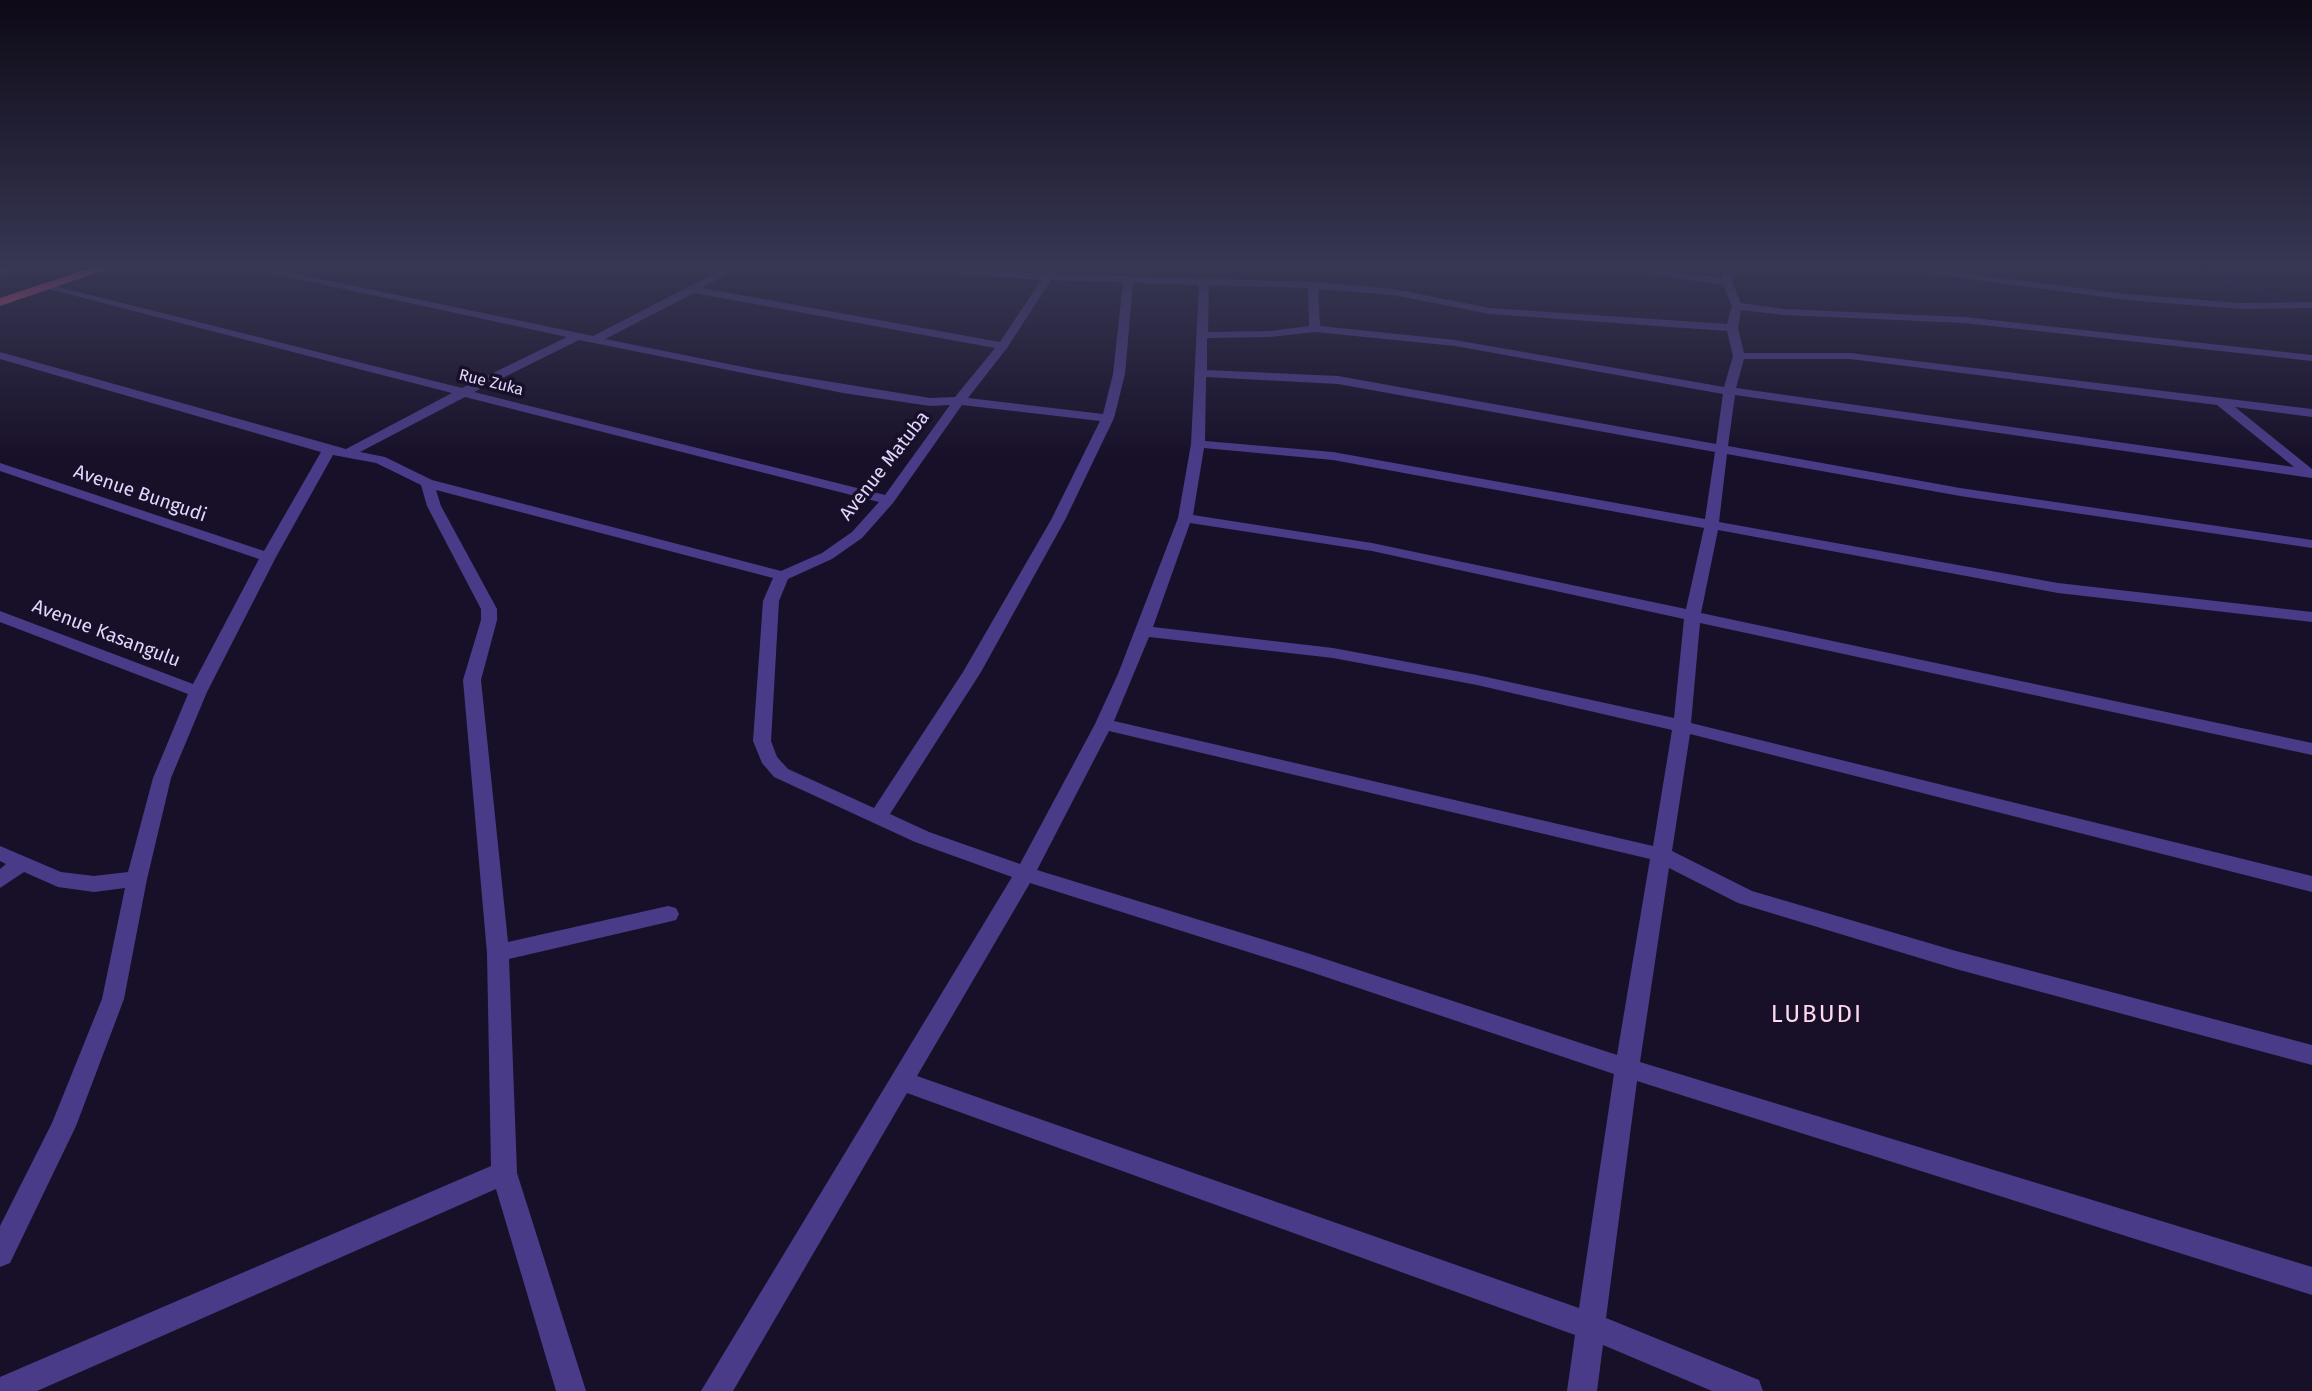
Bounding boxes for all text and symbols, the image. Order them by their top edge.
street label: Rue Zuka [457,366,525,400]
street label: Avenue Matuba [835,407,935,525]
street label: Avenue Bungudi [70,461,210,527]
street label: Avenue Kasangulu [29,595,183,673]
district label: LUBUDI [1772,1001,1862,1029]

